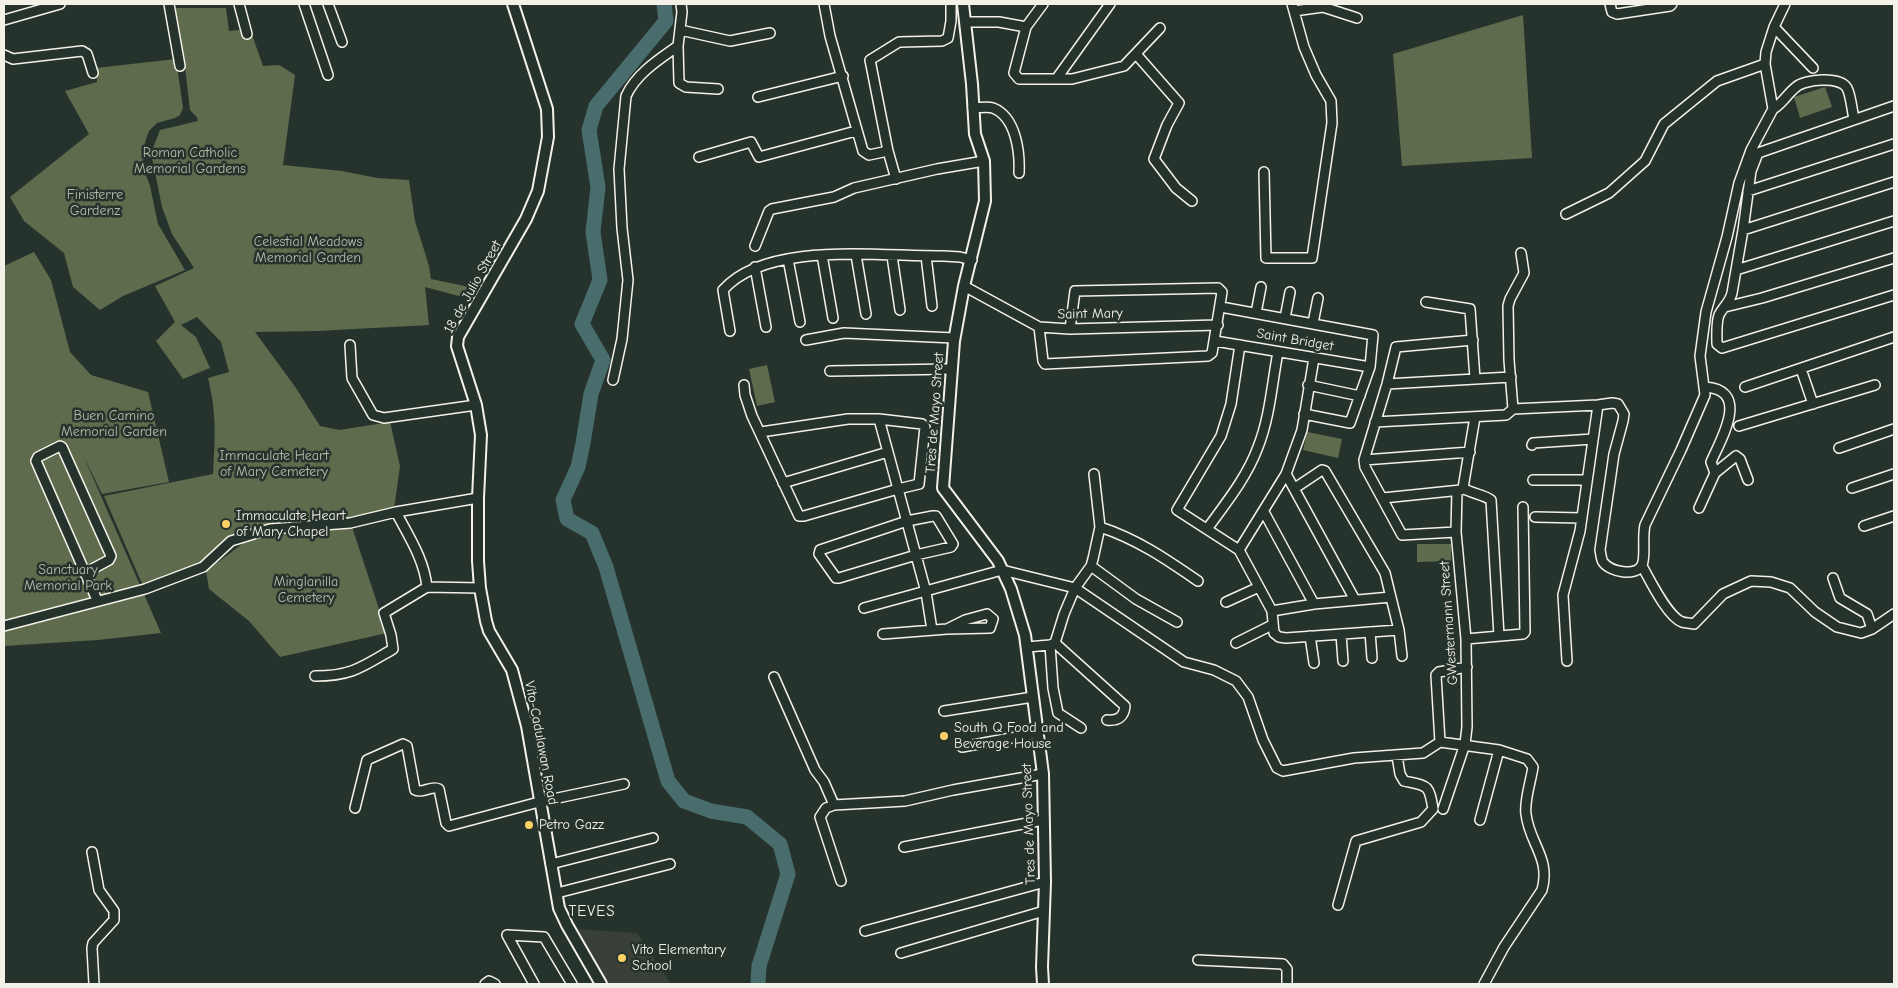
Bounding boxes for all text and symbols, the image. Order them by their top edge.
park label: Roman Catholic Memorial Gardens [134,145,246,178]
park label: Finisterre Gardenz [67,187,123,220]
park label: Celestial Meadows Memorial Garden [254,234,362,266]
street label: 18 de Julio Street [441,238,505,336]
street label: Saint Mary [1057,305,1123,323]
street label: Saint Bridget [1255,325,1335,355]
street label: Tres de Mayo Street [922,352,948,474]
park label: Buen Camino Memorial Garden [61,408,167,441]
park label: Immaculate Heart of Mary Cemetery [219,448,329,481]
place label: Immaculate Heart of Mary Chapel [236,508,345,540]
marker: Immaculate Heart of Mary Chapel [220,518,232,530]
street label: GWestermann Street [1436,560,1462,686]
park label: Sanctuary Memorial Park [24,562,112,594]
park label: Minglanilla Cemetery [274,574,338,606]
street label: Vito-Cadulawan Road [521,680,561,806]
place label: South Q Food and Beverage House [954,720,1064,752]
marker: South Q Food and Beverage House [938,730,950,742]
street label: Tres de Mayo Street [1018,763,1040,885]
place label: Petro Gazz [539,817,604,833]
marker: Petro Gazz [523,819,535,831]
district label: TEVES [568,903,616,921]
place label: Vito Elementary School [632,942,726,974]
marker: Vito Elementary School [616,952,628,964]

